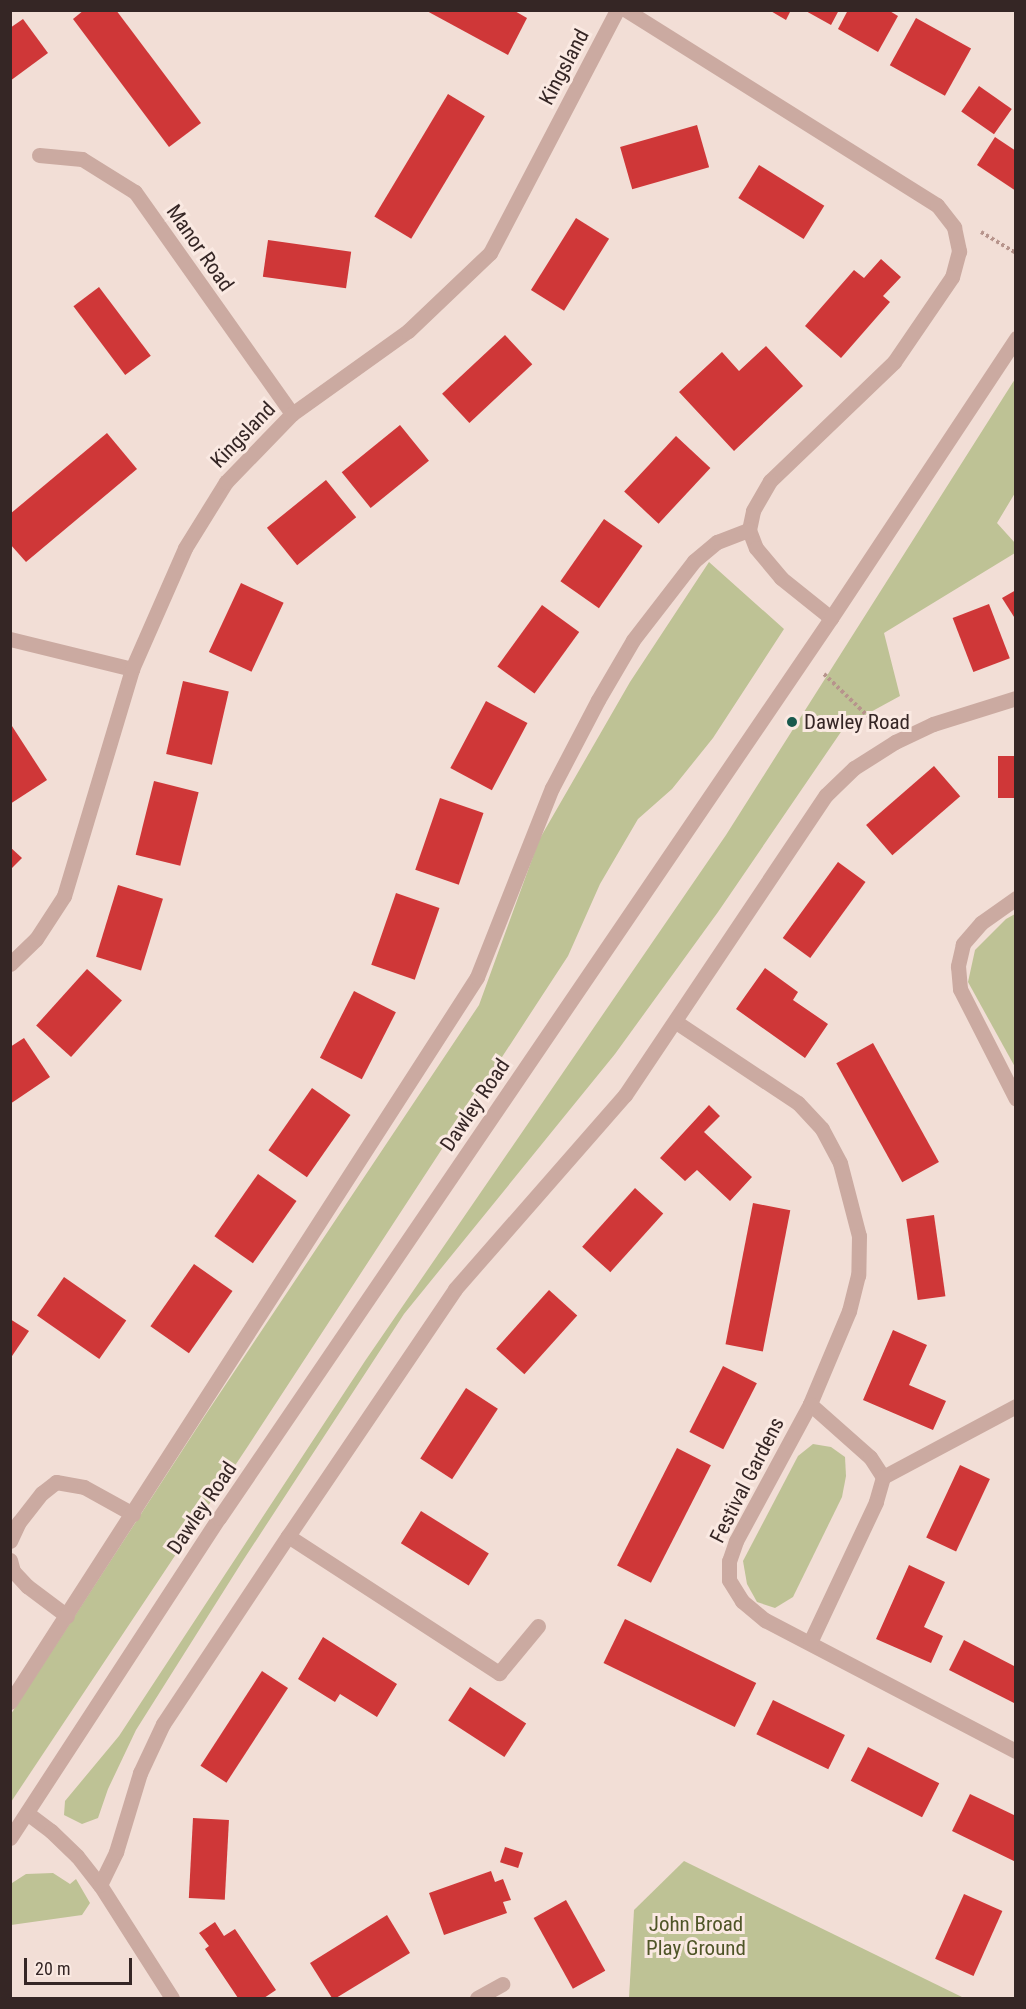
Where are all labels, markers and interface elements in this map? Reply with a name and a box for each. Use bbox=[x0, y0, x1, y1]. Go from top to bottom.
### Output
street label: Kingsland bbox=[534, 25, 594, 109]
street label: Manor Road bbox=[161, 200, 239, 296]
street label: Kingsland bbox=[206, 397, 280, 473]
place label: Dawley Road bbox=[804, 709, 910, 735]
marker: Dawley Road bbox=[785, 715, 799, 729]
street label: Dawley Road bbox=[435, 1054, 515, 1156]
street label: Festival Gardens bbox=[705, 1413, 789, 1547]
street label: Dawley Road bbox=[162, 1457, 242, 1559]
park label: John Broad Play Ground bbox=[646, 1911, 746, 1961]
scale bar bbox=[27, 1946, 135, 1984]
text: 20 m bbox=[35, 1958, 70, 1979]

